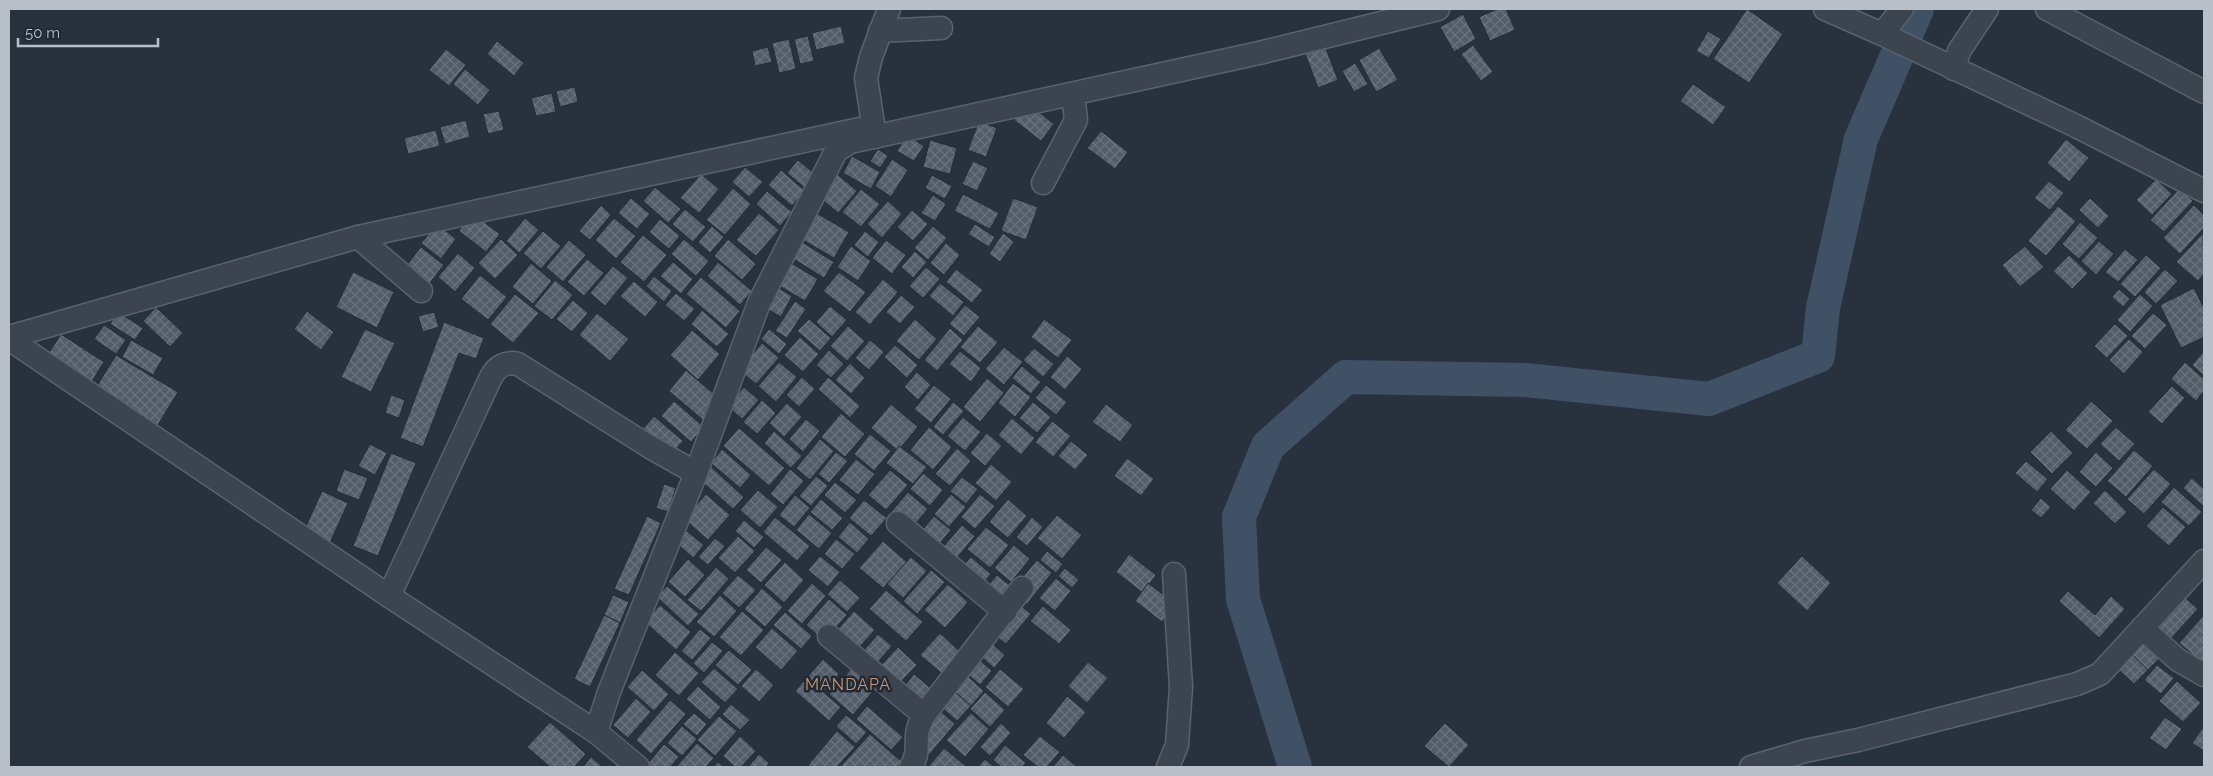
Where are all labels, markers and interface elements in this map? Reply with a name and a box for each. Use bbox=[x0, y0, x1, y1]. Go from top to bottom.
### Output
scale bar bbox=[18, 15, 158, 47]
text: 50 m bbox=[25, 24, 60, 42]
district label: MANDAPA bbox=[805, 675, 891, 694]

